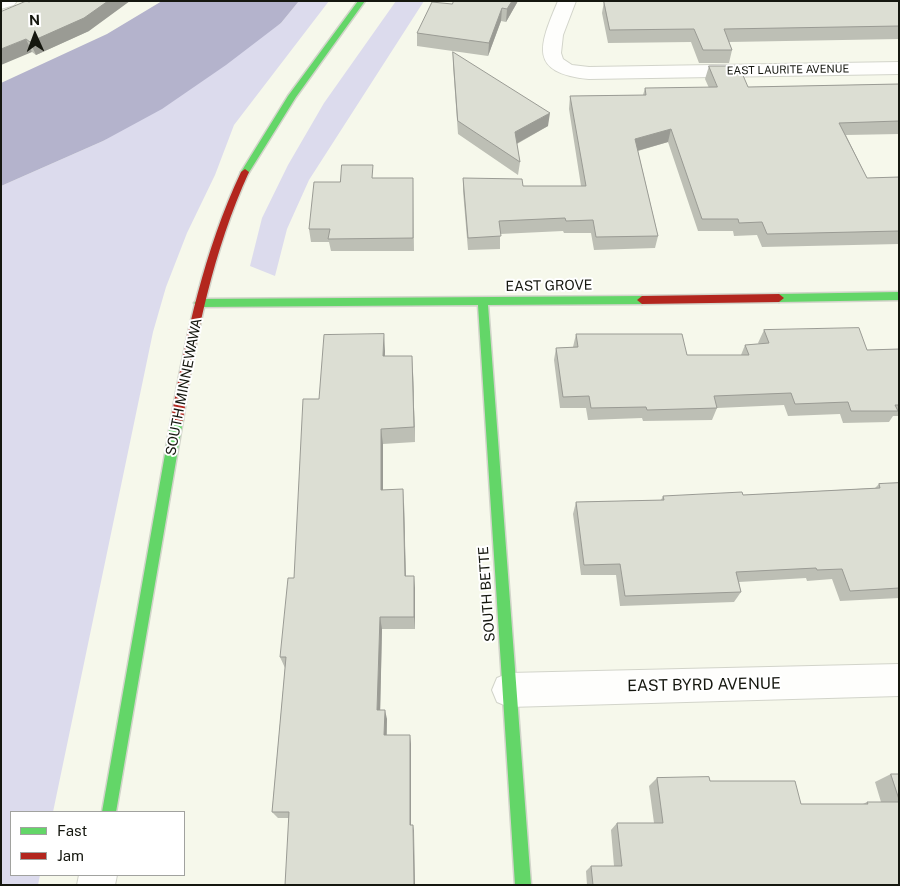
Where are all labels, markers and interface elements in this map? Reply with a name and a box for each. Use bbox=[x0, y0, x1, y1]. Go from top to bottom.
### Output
north arrow bbox=[10, 10, 60, 60]
text: N bbox=[29, 12, 40, 28]
street label: EAST LAURITE AVENUE bbox=[727, 62, 849, 78]
street label: EAST GROVE bbox=[505, 277, 593, 295]
street label: SOUTH MINNEWAWA bbox=[162, 317, 206, 457]
street label: SOUTH BETTE bbox=[475, 546, 499, 642]
street label: EAST BYRD AVENUE bbox=[627, 674, 781, 696]
legend bbox=[10, 811, 185, 876]
text: Fast bbox=[57, 822, 87, 839]
text: Jam bbox=[57, 847, 84, 864]

